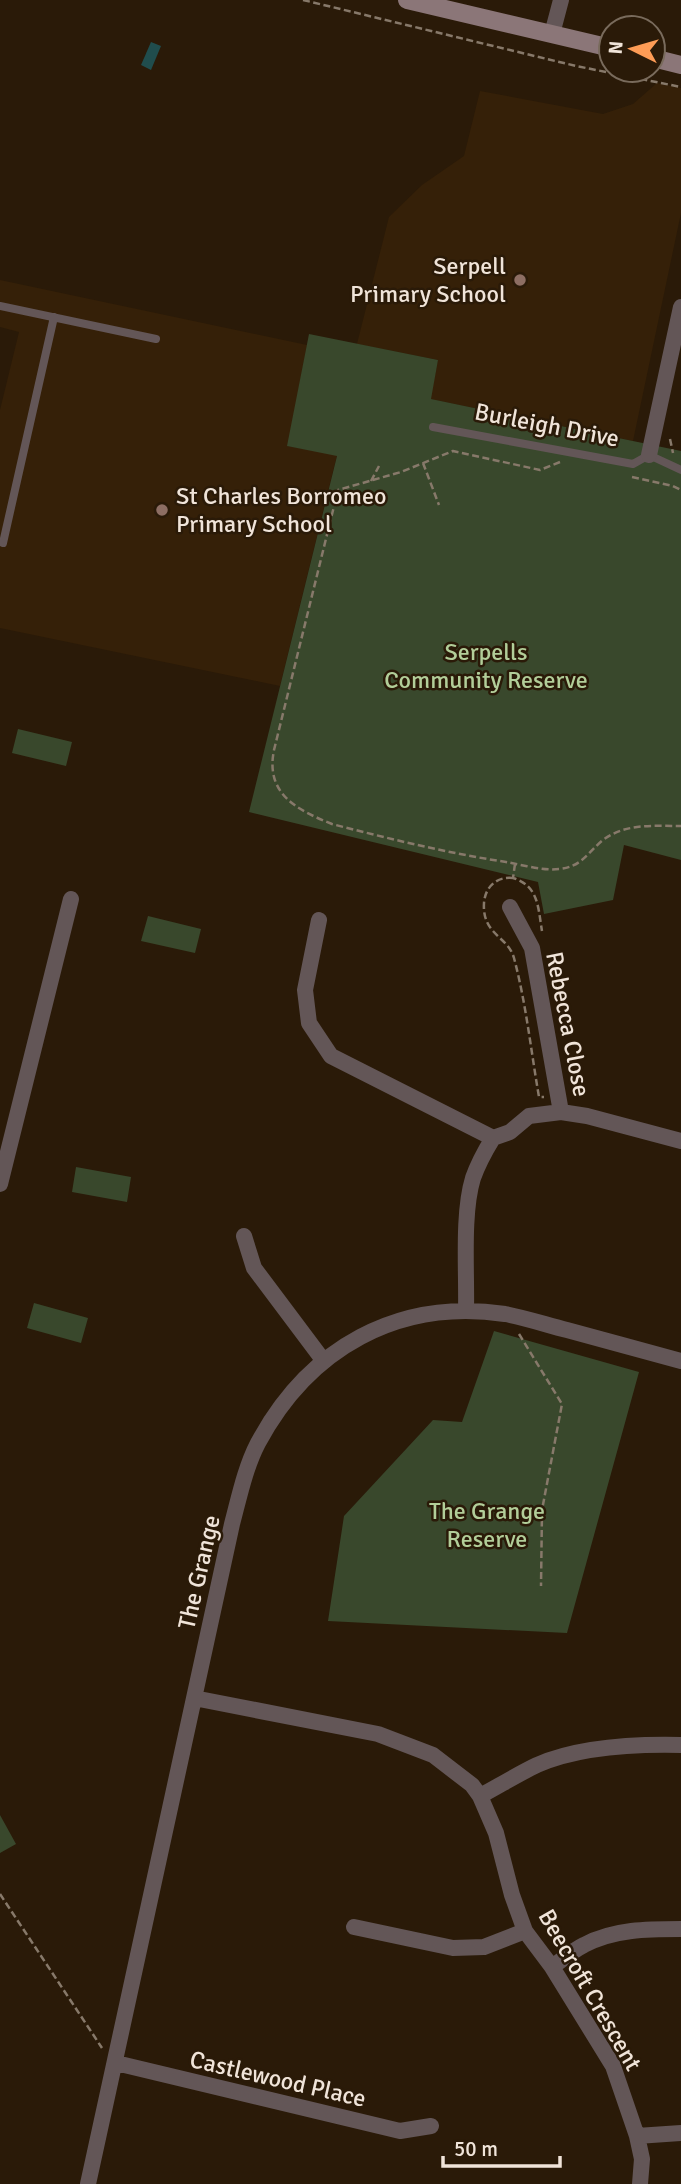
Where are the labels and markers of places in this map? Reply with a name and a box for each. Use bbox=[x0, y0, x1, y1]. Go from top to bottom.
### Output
place label: Serpell Primary School bbox=[350, 251, 506, 309]
marker: Serpell Primary School bbox=[512, 272, 528, 288]
place label: St Charles Borromeo Primary School bbox=[176, 481, 386, 539]
marker: St Charles Borromeo Primary School bbox=[154, 502, 170, 518]

